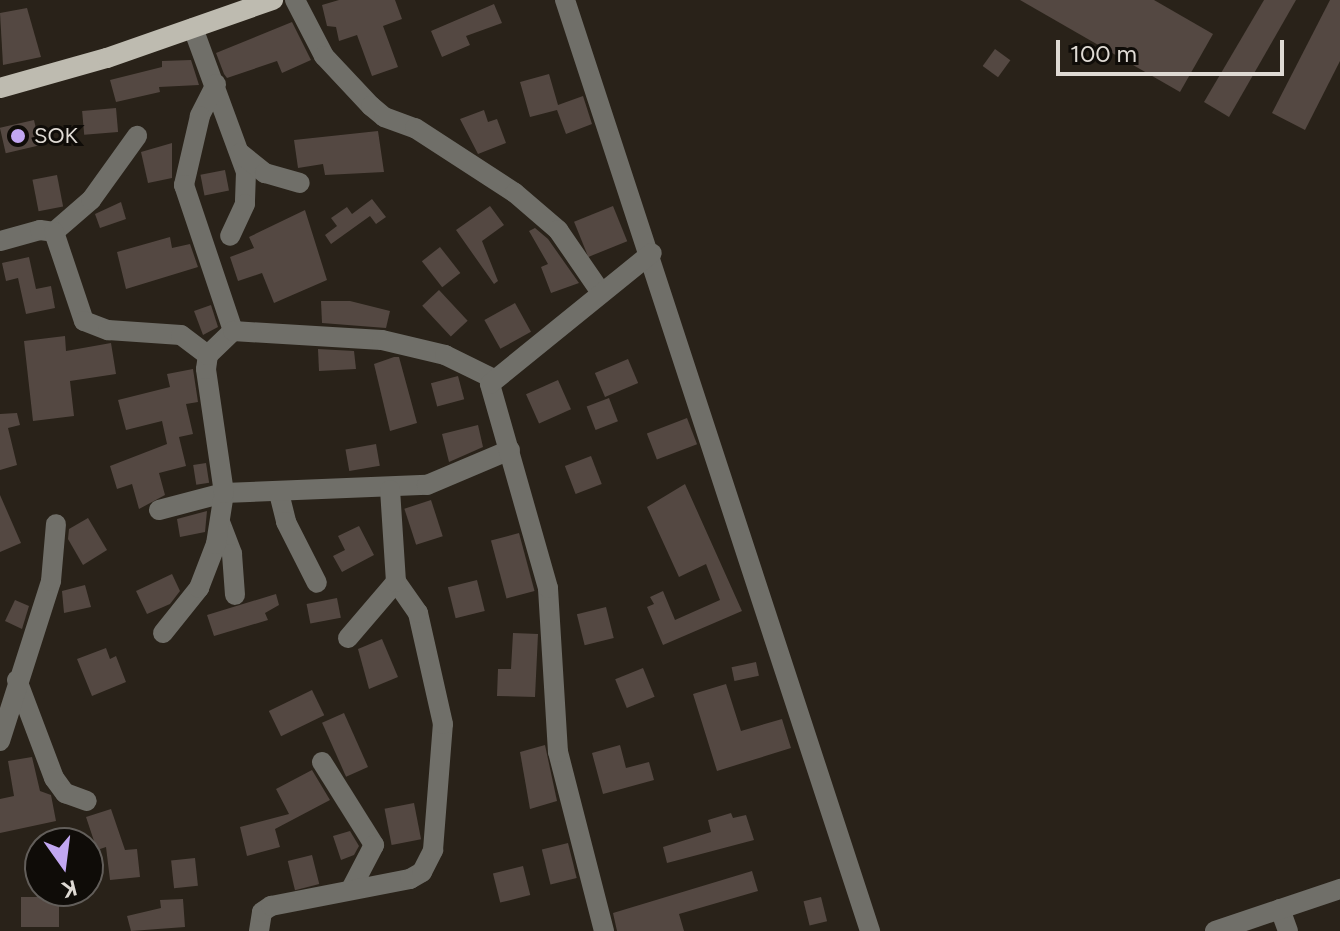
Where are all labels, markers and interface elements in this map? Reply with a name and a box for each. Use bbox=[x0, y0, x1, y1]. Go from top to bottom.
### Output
scale bar bbox=[1060, 24, 1288, 74]
text: 100 m bbox=[1070, 39, 1137, 68]
place label: SOK bbox=[34, 123, 78, 149]
marker: SOK bbox=[9, 127, 27, 145]
north arrow bbox=[24, 827, 104, 907]
text: K bbox=[59, 874, 80, 904]

